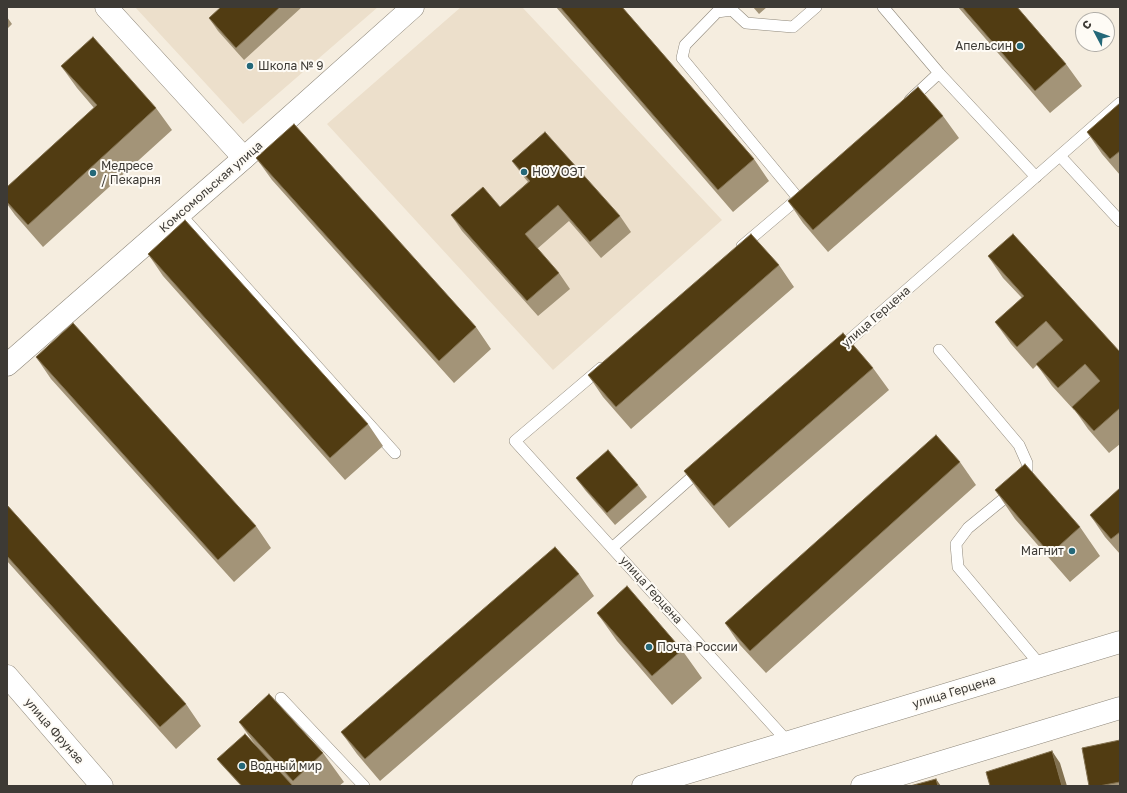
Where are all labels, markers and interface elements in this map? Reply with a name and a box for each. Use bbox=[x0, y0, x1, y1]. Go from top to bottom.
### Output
north arrow bbox=[1075, 12, 1115, 52]
text: С bbox=[1079, 17, 1094, 32]
place label: Апельсин bbox=[955, 39, 1012, 53]
marker: Апельсин bbox=[1015, 41, 1025, 51]
place label: Школа № 9 bbox=[258, 59, 324, 73]
marker: Школа № 9 bbox=[245, 61, 255, 71]
street label: Комсомольская улица bbox=[156, 138, 266, 236]
place label: Медресе / Пекарня bbox=[101, 159, 161, 187]
place label: НОУ ОЭТ bbox=[532, 165, 585, 179]
marker: НОУ ОЭТ bbox=[519, 167, 529, 177]
marker: Медресе / Пекарня bbox=[88, 168, 98, 178]
street label: улица Герцена bbox=[839, 283, 913, 351]
place label: Магнит bbox=[1021, 544, 1064, 558]
marker: Магнит bbox=[1067, 546, 1077, 556]
street label: улица Герцена bbox=[617, 553, 685, 627]
place label: Почта России bbox=[657, 640, 738, 654]
marker: Почта России bbox=[644, 642, 654, 652]
street label: улица Герцена bbox=[911, 672, 997, 712]
street label: улица Фрунзе bbox=[21, 695, 87, 767]
place label: Водный мир bbox=[250, 759, 322, 773]
marker: Водный мир bbox=[237, 761, 247, 771]

